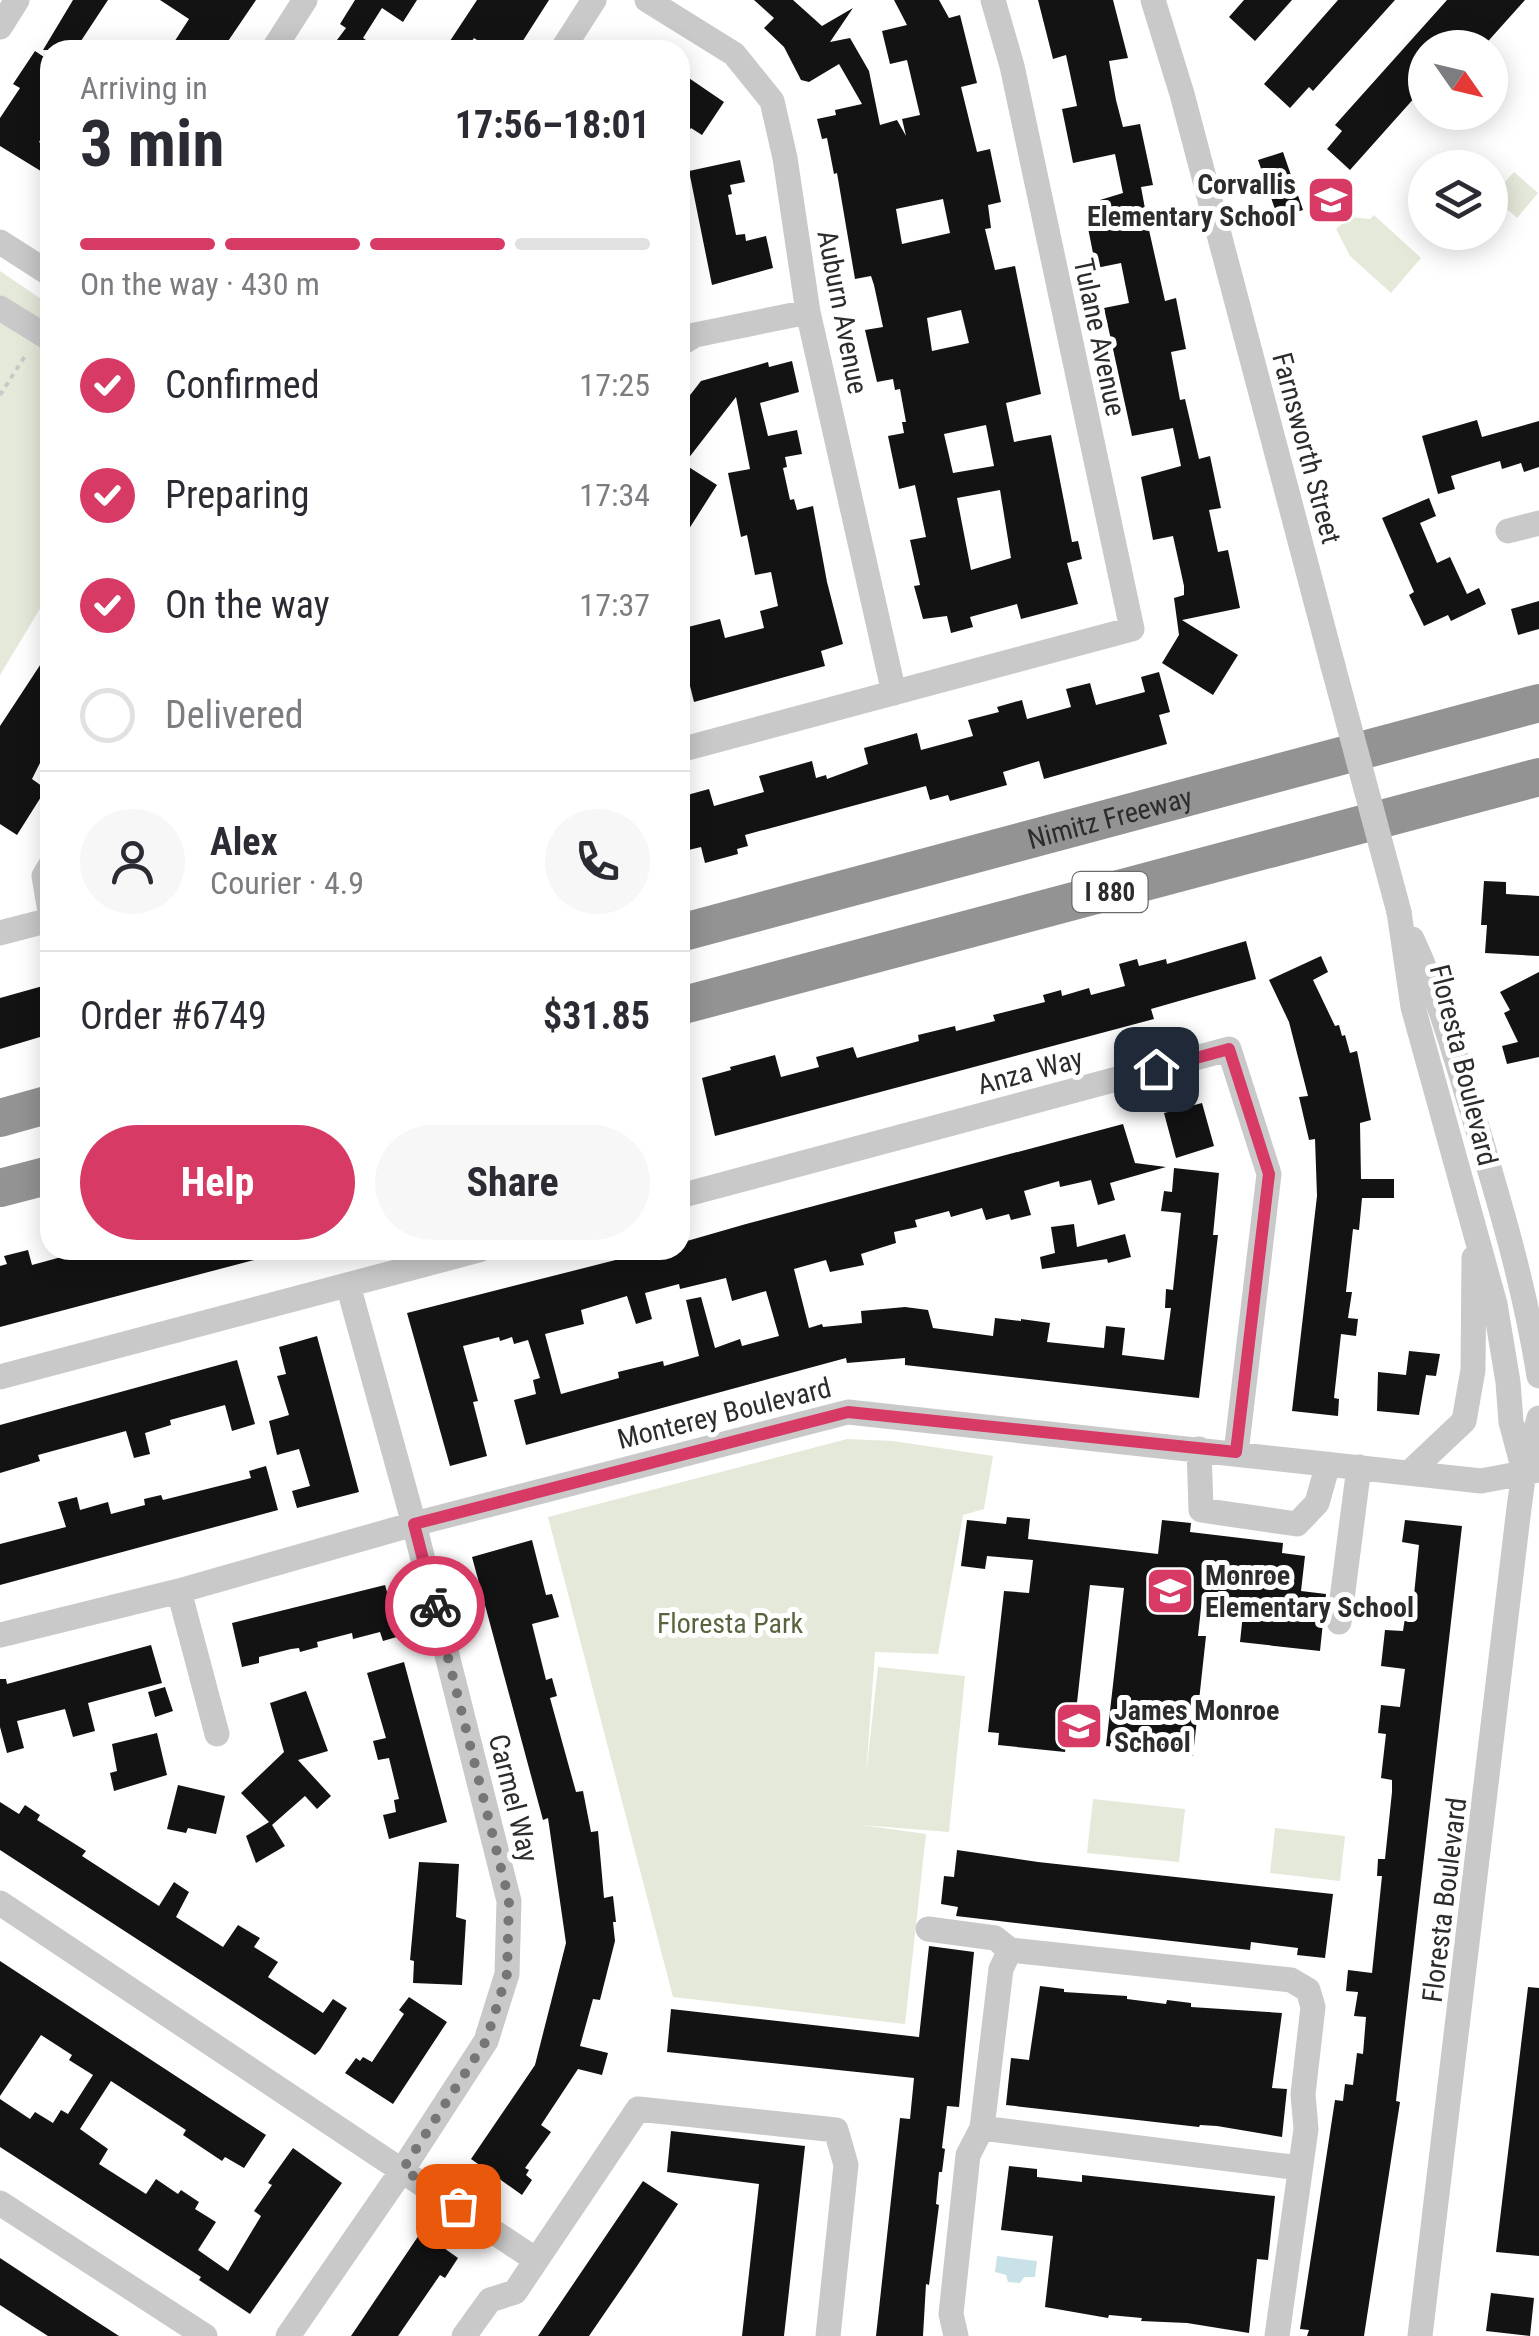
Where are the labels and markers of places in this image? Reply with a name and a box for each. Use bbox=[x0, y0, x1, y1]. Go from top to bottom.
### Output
place label: Corvallis Elementary School bbox=[1087, 168, 1296, 233]
school or university icon: Corvallis Elementary School bbox=[1305, 174, 1357, 226]
pin bbox=[1114, 1027, 1199, 1112]
place label: Monroe Elementary School bbox=[1205, 1559, 1414, 1624]
school or university icon: Monroe Elementary School bbox=[1144, 1565, 1196, 1617]
place label: James Monroe School bbox=[1114, 1694, 1279, 1759]
school or university icon: James Monroe School bbox=[1053, 1700, 1105, 1752]
pin bbox=[416, 2164, 501, 2249]

